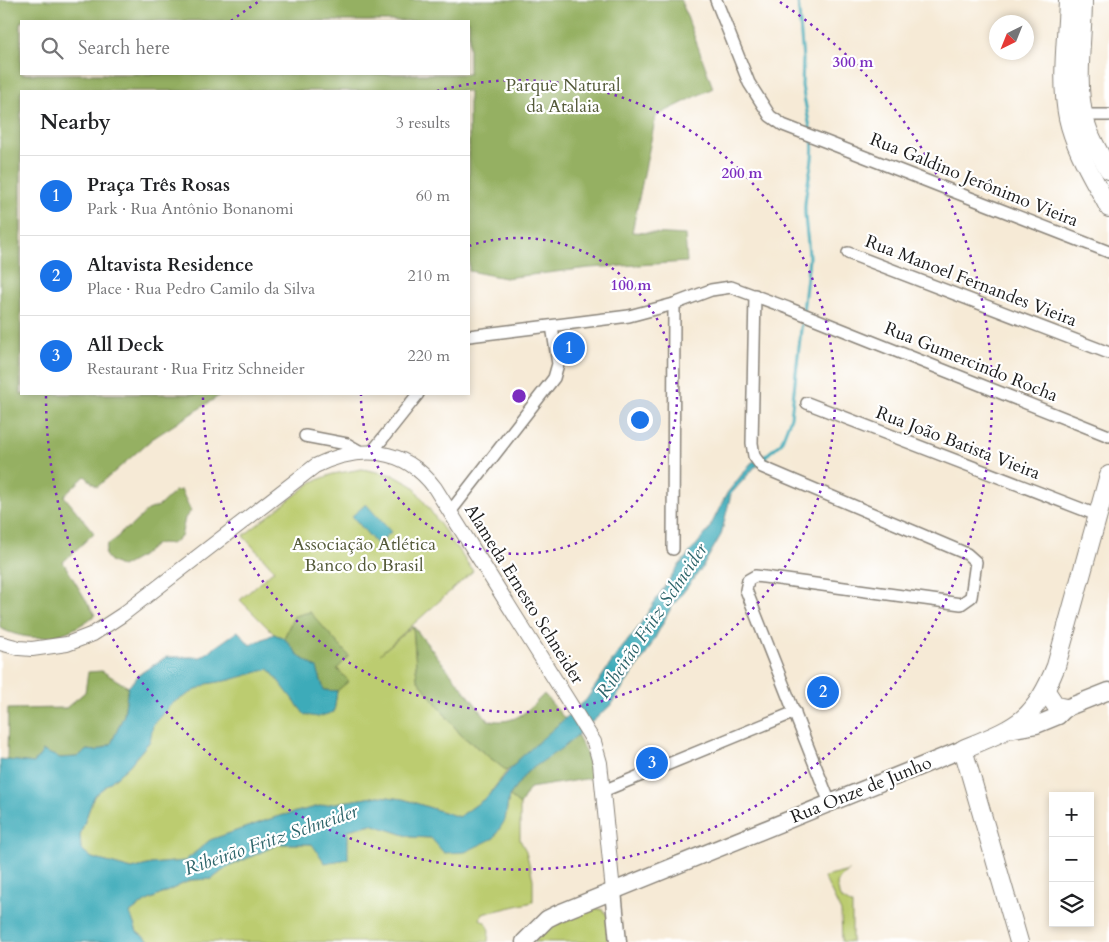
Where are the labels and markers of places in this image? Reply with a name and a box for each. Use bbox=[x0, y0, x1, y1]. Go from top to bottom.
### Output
pin: 1 bbox=[553, 329, 585, 367]
centre of rings bbox=[510, 387, 528, 405]
pin: 2 bbox=[807, 673, 839, 711]
pin: 3 bbox=[636, 744, 668, 782]

